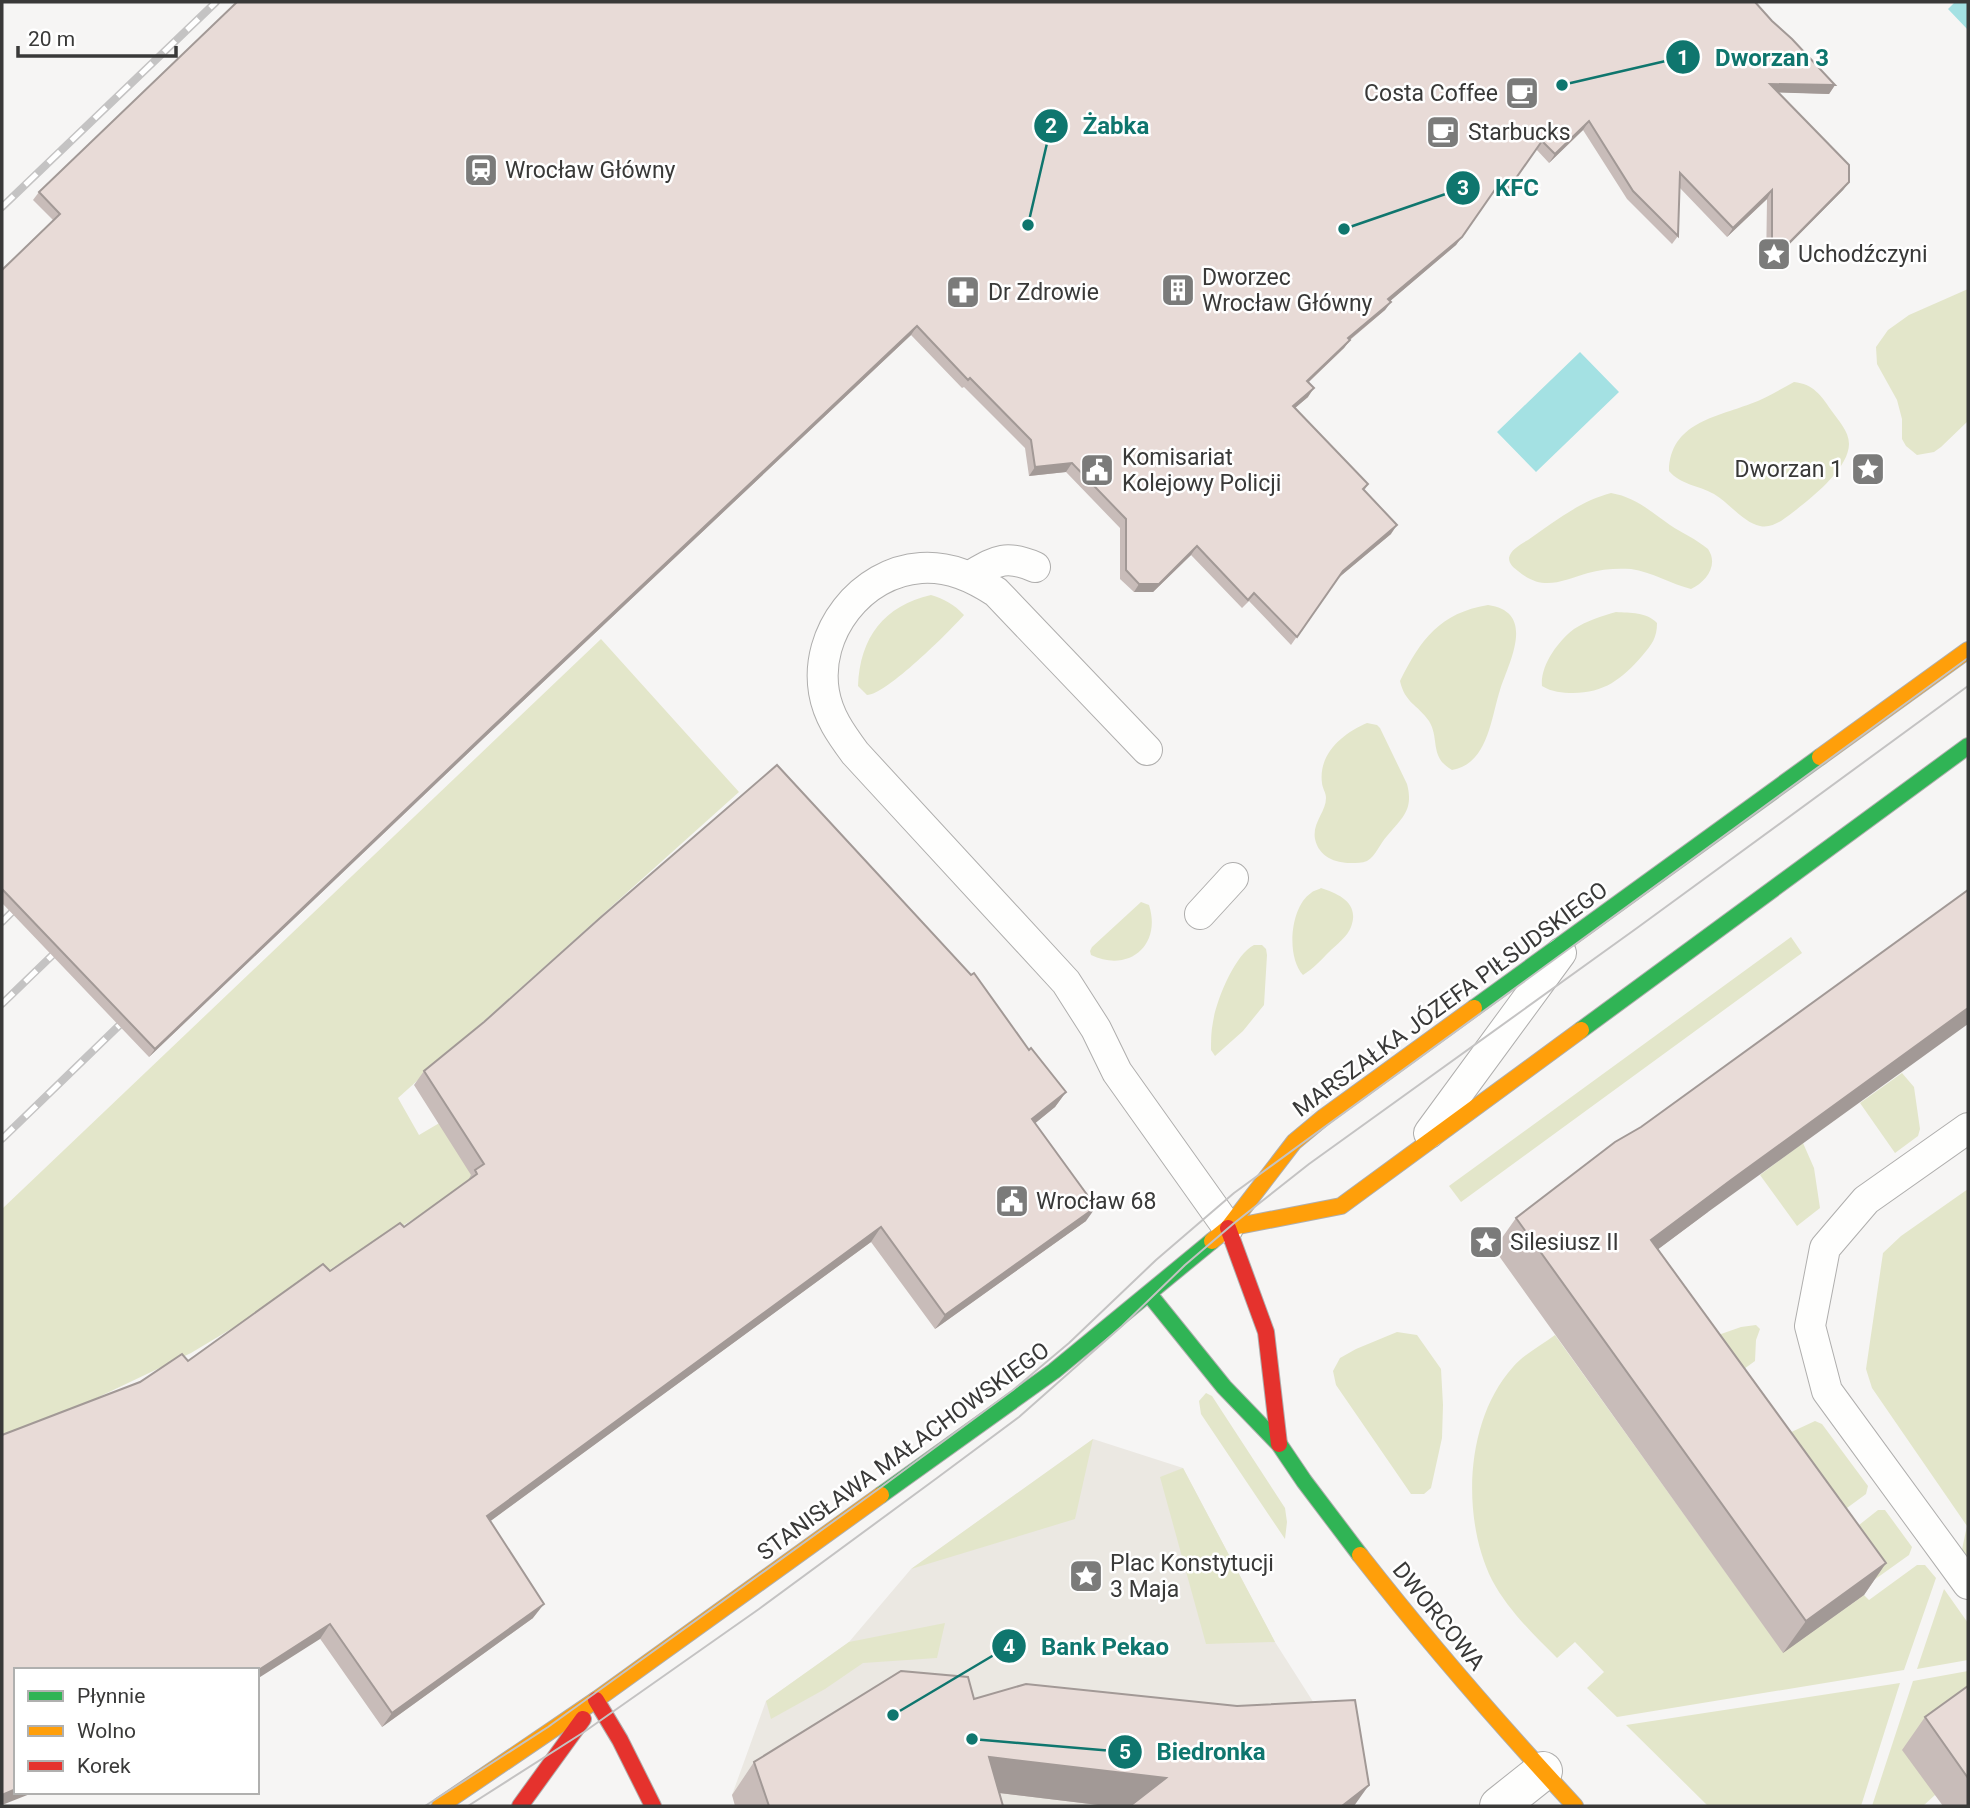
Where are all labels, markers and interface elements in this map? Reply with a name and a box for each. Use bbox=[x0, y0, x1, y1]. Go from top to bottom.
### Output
scale bar bbox=[18, 14, 175, 58]
text: 20 m bbox=[28, 27, 75, 51]
callout: Dworzan 3 bbox=[1666, 35, 1843, 80]
text: Dworzan 3 bbox=[1715, 44, 1829, 72]
text: 1 bbox=[1677, 46, 1689, 70]
cafe icon: Costa Coffee bbox=[1503, 74, 1541, 112]
place label: Costa Coffee bbox=[1364, 80, 1498, 107]
callout: Żabka bbox=[1033, 103, 1163, 148]
text: Żabka bbox=[1083, 112, 1149, 140]
cafe icon: Starbucks bbox=[1424, 113, 1462, 151]
text: 2 bbox=[1045, 114, 1057, 138]
place label: Starbucks bbox=[1468, 119, 1571, 146]
station icon: Wrocław Główny bbox=[462, 151, 500, 189]
place label: Wrocław Główny bbox=[505, 157, 676, 184]
callout: KFC bbox=[1446, 165, 1553, 210]
text: KFC bbox=[1495, 174, 1539, 202]
text: 3 bbox=[1457, 176, 1469, 200]
place icon: Uchodźczyni bbox=[1755, 235, 1793, 273]
place label: Uchodźczyni bbox=[1798, 241, 1928, 268]
place label: Dworzec Wrocław Główny bbox=[1202, 264, 1373, 317]
building icon: Dworzec Wrocław Główny bbox=[1159, 271, 1197, 309]
pharmacy icon: Dr Zdrowie bbox=[944, 273, 982, 311]
place label: Dr Zdrowie bbox=[988, 279, 1099, 306]
place label: Komisariat Kolejowy Policji bbox=[1122, 444, 1281, 497]
place icon: Dworzan 1 bbox=[1849, 450, 1887, 488]
public building icon: Komisariat Kolejowy Policji bbox=[1078, 451, 1116, 489]
place label: Dworzan 1 bbox=[1734, 456, 1843, 483]
street label: MARSZAŁKA JÓZEFA PIŁSUDSKIEGO bbox=[1287, 875, 1613, 1123]
public building icon: Wrocław 68 bbox=[993, 1182, 1031, 1220]
place label: Wrocław 68 bbox=[1036, 1188, 1156, 1215]
place icon: Silesiusz II bbox=[1467, 1223, 1505, 1261]
place label: Silesiusz II bbox=[1510, 1229, 1619, 1256]
street label: STANISŁAWA MAŁACHOWSKIEGO bbox=[752, 1336, 1054, 1566]
place label: Plac Konstytucji 3 Maja bbox=[1110, 1550, 1274, 1603]
place icon: Plac Konstytucji 3 Maja bbox=[1067, 1557, 1105, 1595]
street label: DWORCOWA bbox=[1387, 1557, 1490, 1676]
callout: Bank Pekao bbox=[992, 1624, 1183, 1669]
text: Bank Pekao bbox=[1041, 1633, 1169, 1661]
text: 4 bbox=[1003, 1635, 1015, 1659]
legend bbox=[14, 1668, 259, 1794]
text: Płynnie bbox=[77, 1684, 145, 1708]
text: Wolno bbox=[77, 1719, 136, 1743]
callout: Biedronka bbox=[1107, 1729, 1280, 1774]
text: Biedronka bbox=[1156, 1738, 1266, 1766]
text: 5 bbox=[1119, 1740, 1131, 1764]
text: Korek bbox=[77, 1754, 131, 1778]

